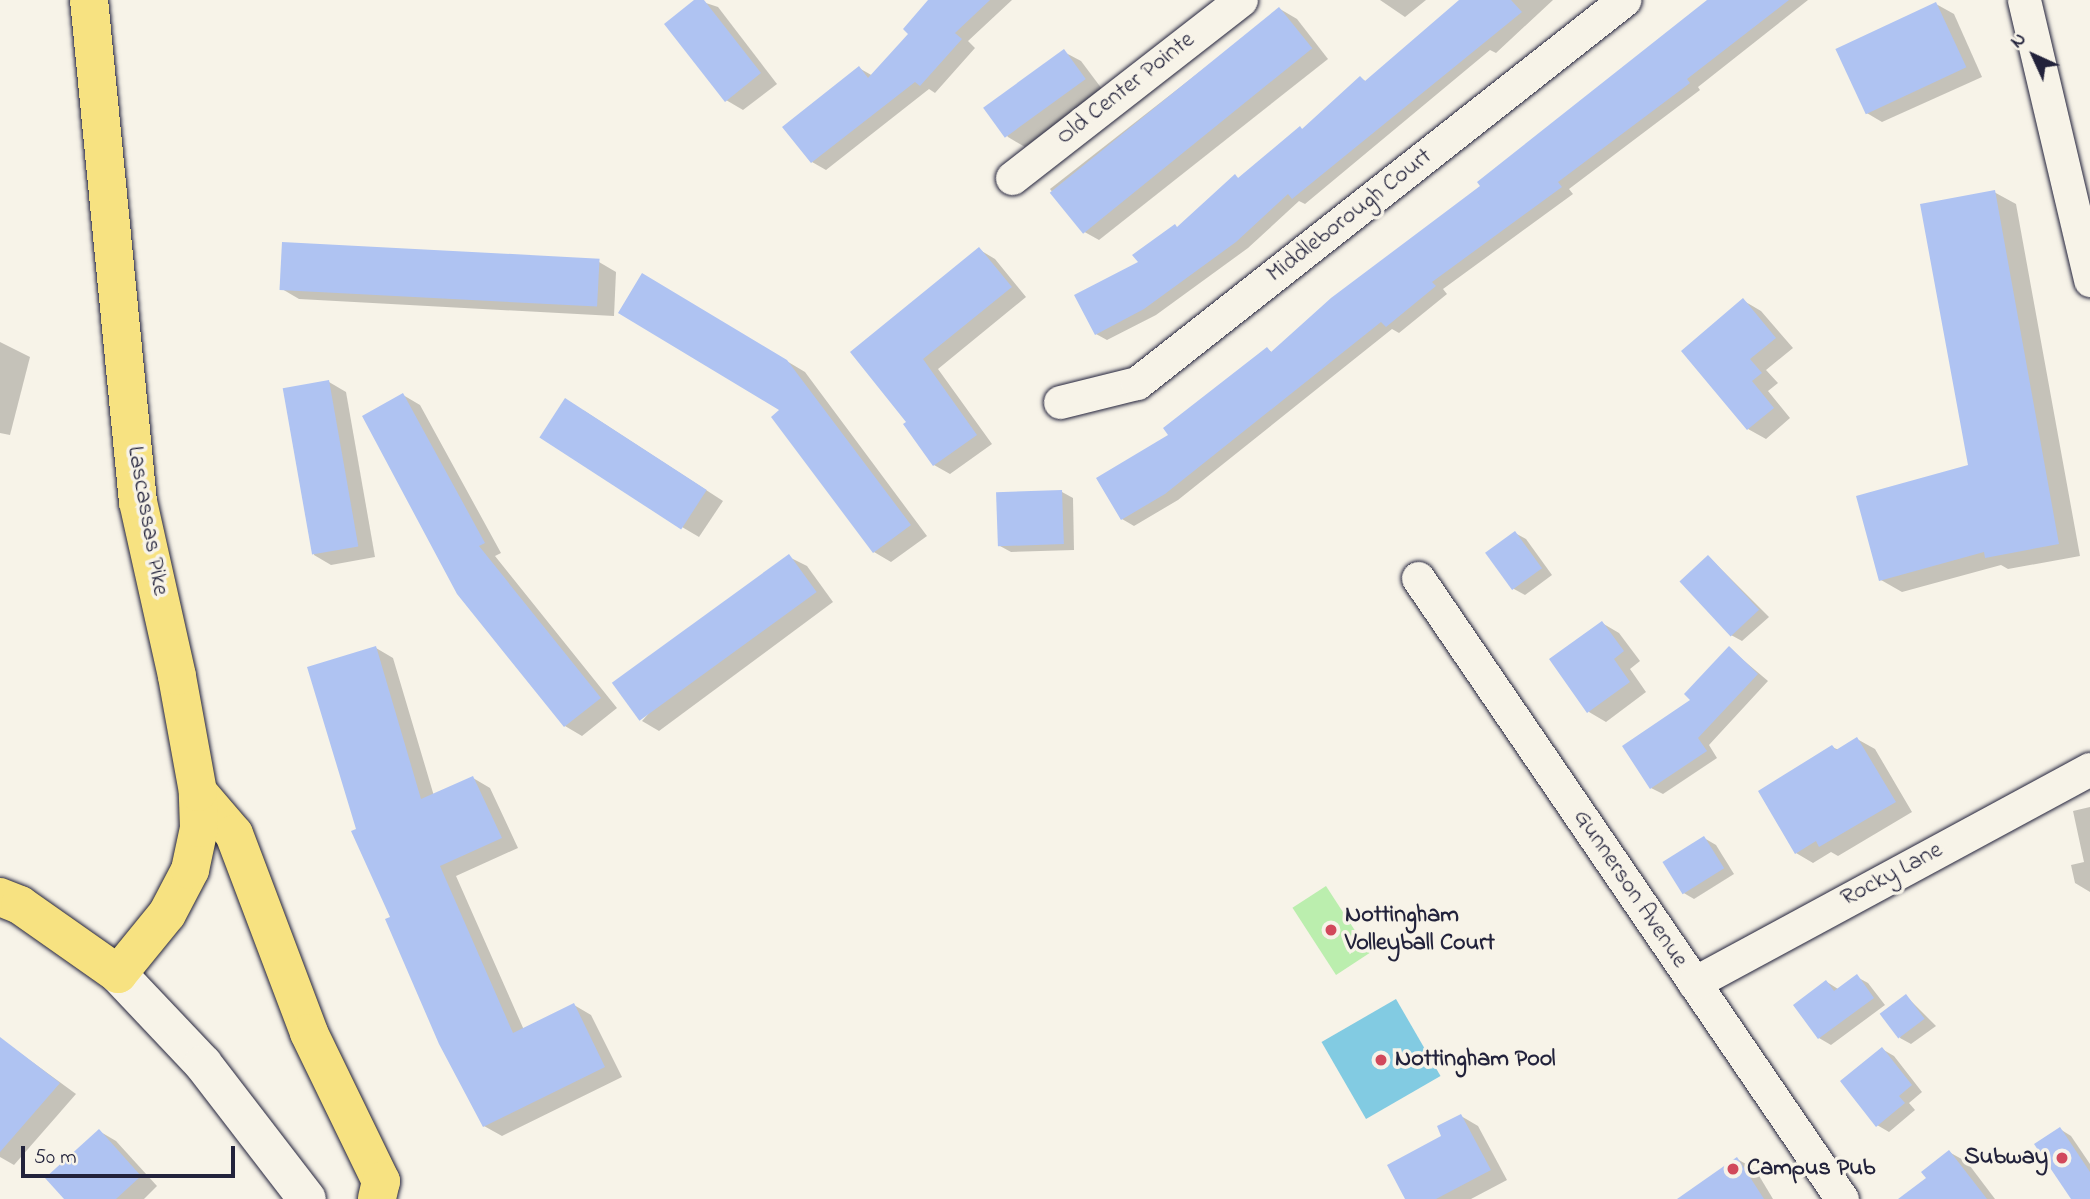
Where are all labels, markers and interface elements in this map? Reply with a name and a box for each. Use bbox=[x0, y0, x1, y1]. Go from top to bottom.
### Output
north arrow bbox=[1999, 21, 2069, 91]
street label: Old Center Pointe bbox=[1051, 26, 1201, 152]
text: N bbox=[2005, 27, 2033, 55]
street label: Middleborough Court bbox=[1262, 143, 1438, 289]
street label: Lascassas Pike bbox=[120, 444, 174, 598]
street label: Gunnerson Avenue bbox=[1566, 804, 1694, 974]
street label: Rocky Lane bbox=[1836, 836, 1948, 914]
place label: Nottingham Volleyball Court bbox=[1345, 902, 1495, 958]
marker: Nottingham Volleyball Court bbox=[1323, 922, 1339, 938]
place label: Nottingham Pool bbox=[1395, 1046, 1556, 1074]
marker: Nottingham Pool bbox=[1373, 1052, 1389, 1068]
scale bar bbox=[24, 1132, 238, 1176]
text: 50 m bbox=[34, 1143, 77, 1173]
place label: Subway bbox=[1964, 1144, 2048, 1172]
marker: Subway bbox=[2054, 1150, 2070, 1166]
place label: Campus Pub bbox=[1747, 1155, 1875, 1183]
marker: Campus Pub bbox=[1725, 1161, 1741, 1177]

